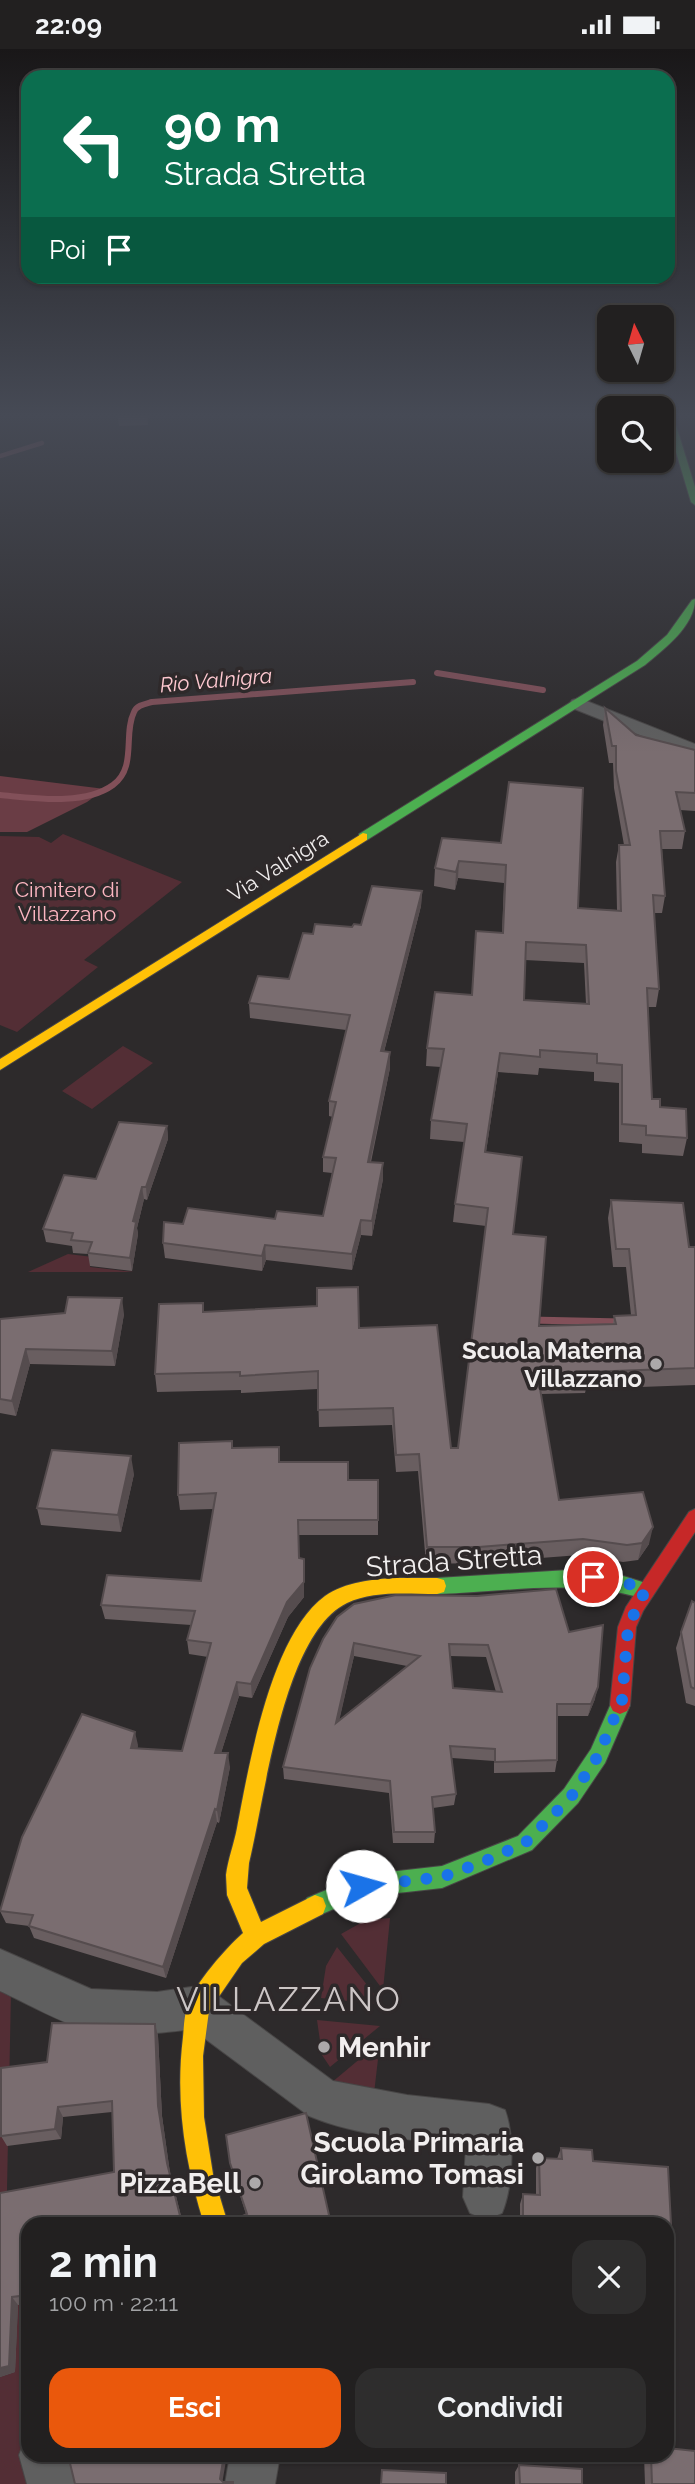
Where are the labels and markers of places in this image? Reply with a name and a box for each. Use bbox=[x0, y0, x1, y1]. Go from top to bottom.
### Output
place label: Scuola Materna Villazzano bbox=[462, 1336, 642, 1393]
marker: Scuola Materna Villazzano bbox=[648, 1356, 664, 1372]
pin bbox=[563, 1547, 623, 1607]
place label: Menhir bbox=[338, 2031, 431, 2064]
marker: Menhir bbox=[316, 2039, 332, 2055]
place label: Scuola Primaria Girolamo Tomasi bbox=[300, 2126, 524, 2191]
marker: Scuola Primaria Girolamo Tomasi bbox=[530, 2150, 546, 2166]
place label: PizzaBell bbox=[119, 2167, 241, 2200]
marker: PizzaBell bbox=[247, 2175, 263, 2191]

